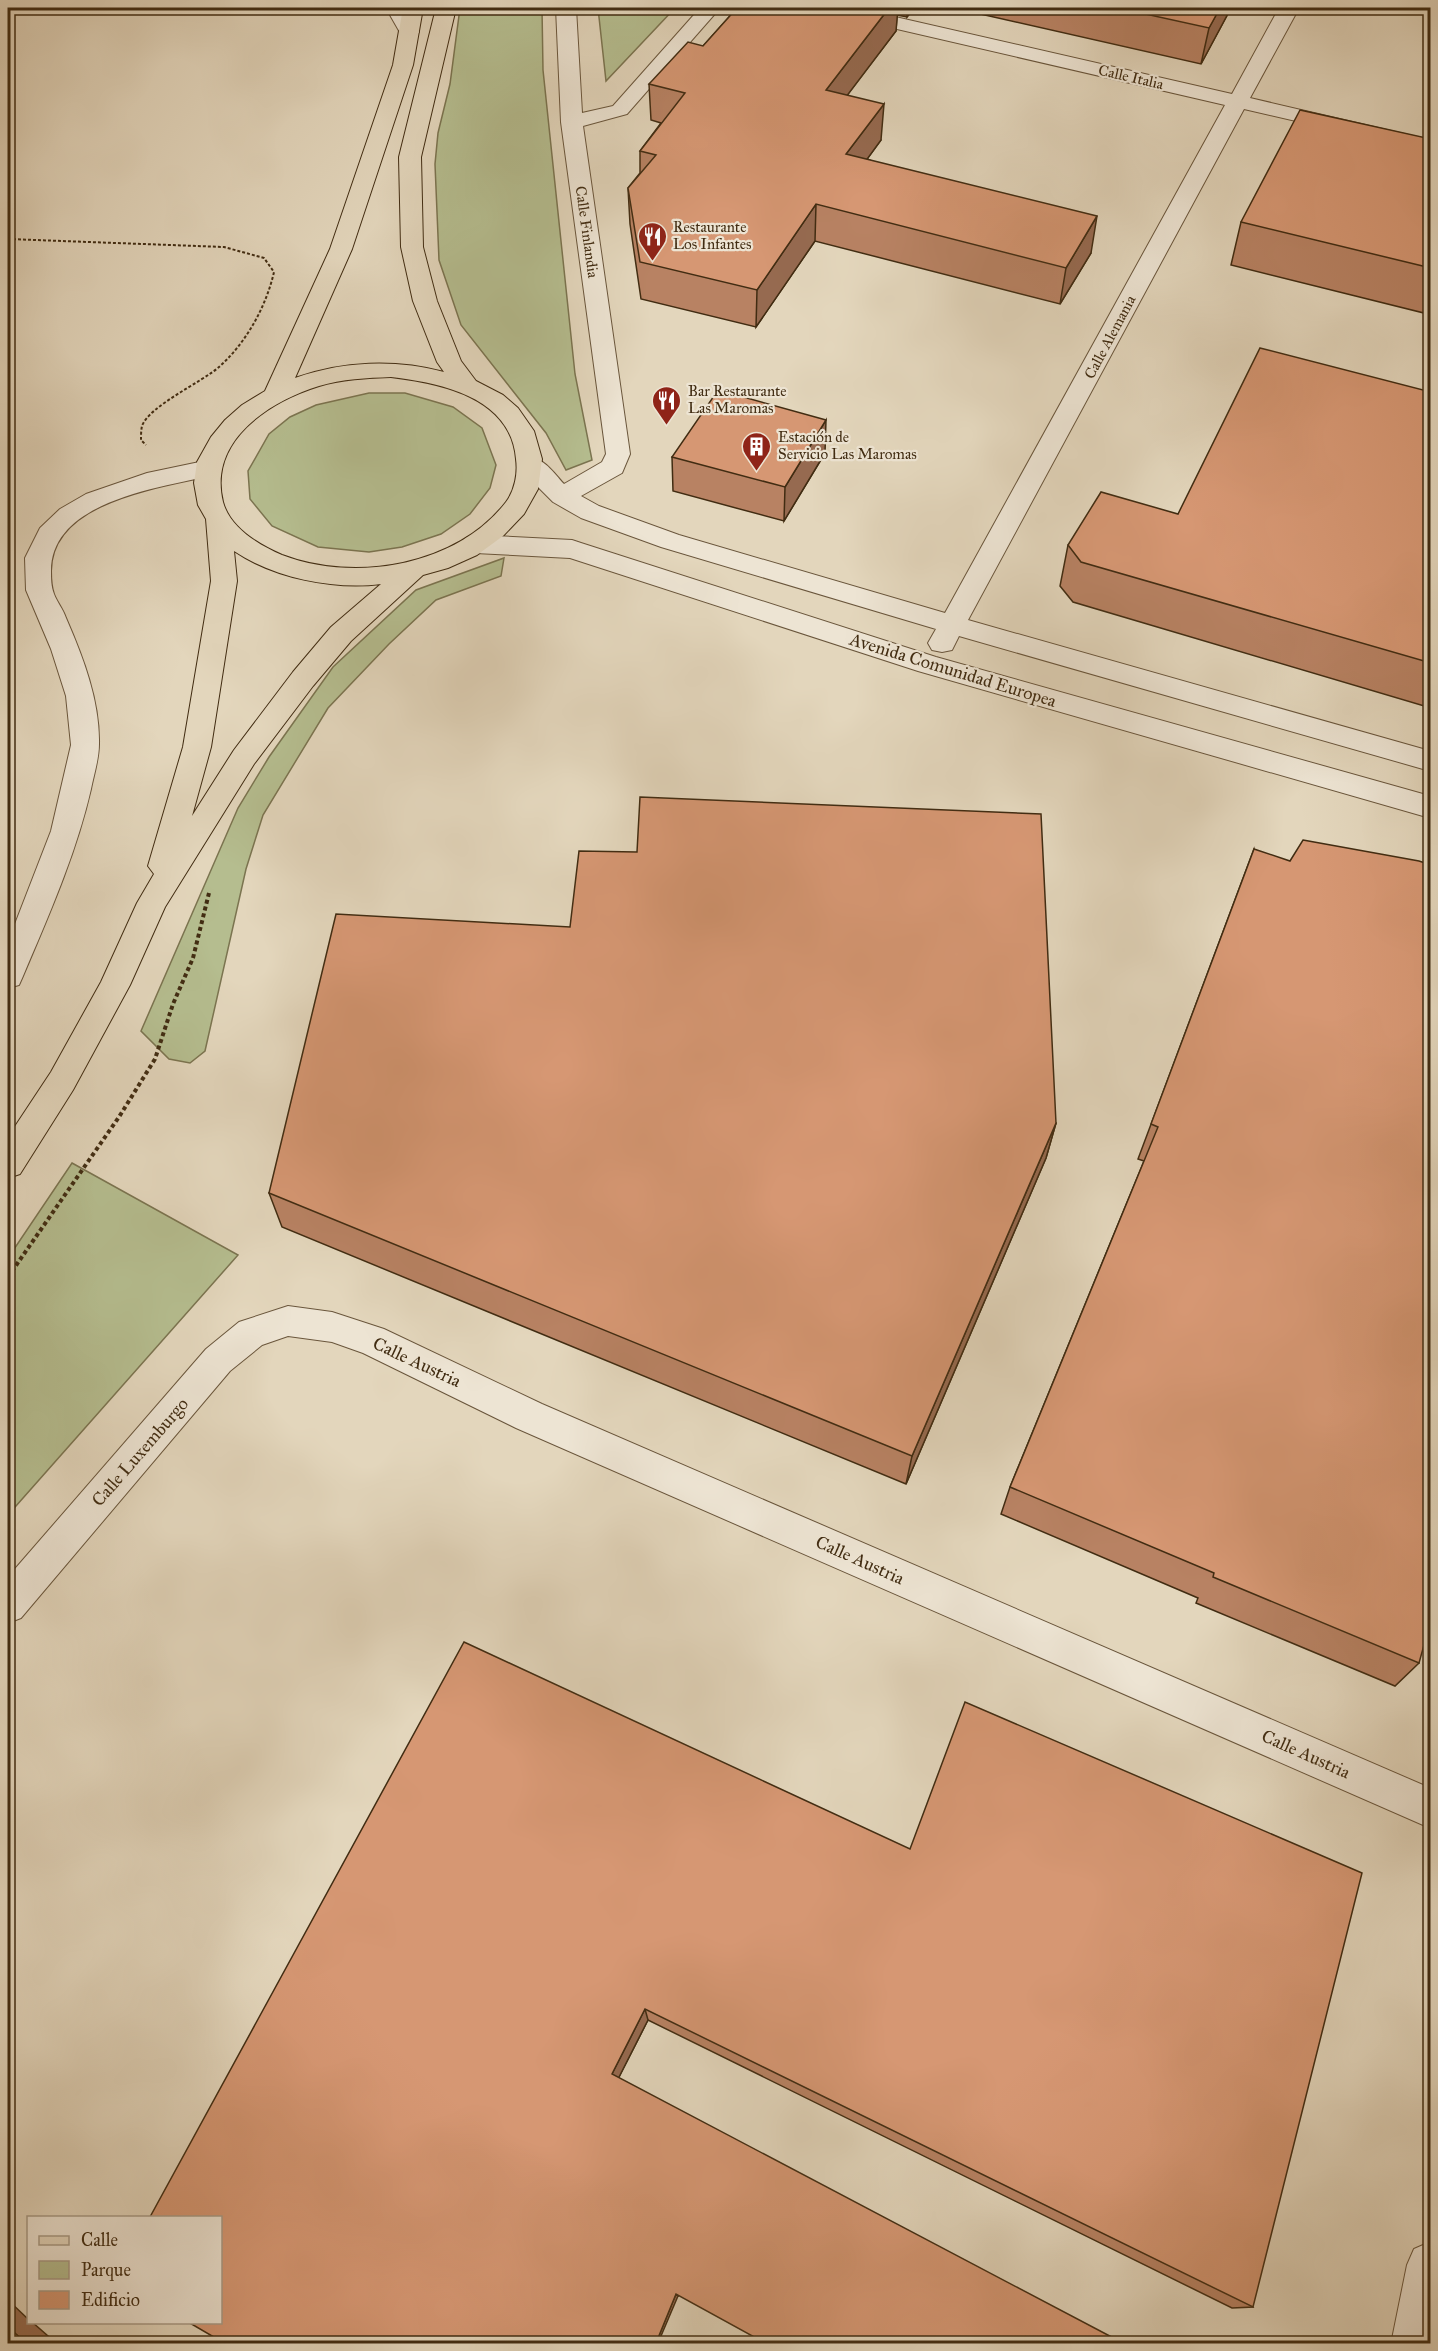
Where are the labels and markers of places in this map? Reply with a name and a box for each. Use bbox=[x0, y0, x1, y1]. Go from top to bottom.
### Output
place label: Restaurante Los Infantes bbox=[673, 218, 751, 253]
restaurant icon: Restaurante Los Infantes bbox=[636, 220, 668, 262]
place label: Bar Restaurante Las Maromas bbox=[688, 382, 787, 417]
restaurant icon: Bar Restaurante Las Maromas bbox=[651, 384, 683, 426]
place label: Estación de Servicio Las Maromas bbox=[778, 428, 917, 463]
building icon: Estación de Servicio Las Maromas bbox=[741, 430, 773, 472]

